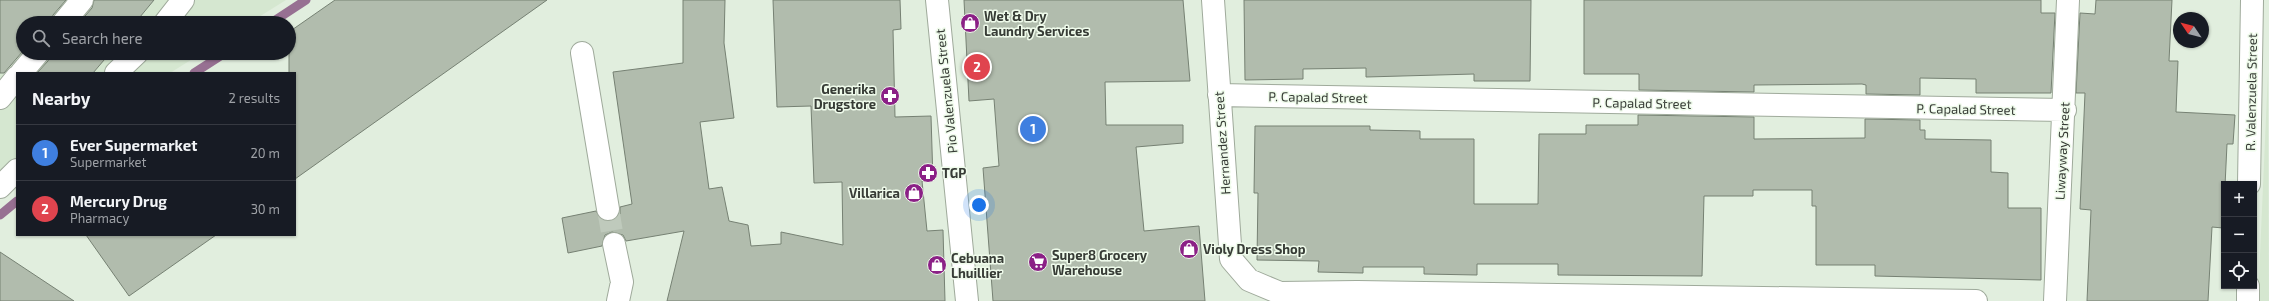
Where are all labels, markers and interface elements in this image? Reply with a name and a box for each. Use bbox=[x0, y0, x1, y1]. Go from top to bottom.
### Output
place label: Wet & Dry Laundry Services bbox=[984, 8, 1089, 39]
shop icon: Wet & Dry Laundry Services bbox=[959, 12, 981, 34]
north arrow bbox=[2173, 12, 2209, 48]
search box bbox=[16, 16, 296, 60]
icon: search bbox=[30, 27, 52, 49]
street label: Pio Valenzuela Street bbox=[932, 28, 960, 154]
text: Search here bbox=[62, 29, 143, 47]
street label: R. Valenzuela Street bbox=[2242, 33, 2260, 151]
pin: 2 bbox=[964, 52, 990, 82]
place label: Generika Drugstore bbox=[814, 81, 876, 112]
pharmacy icon: Generika Drugstore bbox=[879, 85, 901, 107]
text: Nearby bbox=[32, 88, 90, 108]
street label: P. Capalad Street bbox=[1268, 88, 1368, 106]
text: 2 results bbox=[228, 90, 280, 106]
street label: Hernandez Street bbox=[1210, 91, 1234, 195]
street label: P. Capalad Street bbox=[1592, 94, 1692, 112]
street label: P. Capalad Street bbox=[1916, 100, 2016, 118]
street label: Liwayway Street bbox=[2051, 102, 2073, 200]
pin: 1 bbox=[1020, 114, 1046, 144]
text: Ever Supermarket bbox=[70, 136, 197, 154]
text: 1 bbox=[42, 145, 48, 161]
text: 20 m bbox=[251, 145, 280, 161]
text: Supermarket bbox=[70, 154, 147, 170]
pharmacy icon: TGP bbox=[917, 162, 939, 184]
place label: TGP bbox=[942, 165, 966, 181]
map controls bbox=[2221, 181, 2257, 289]
button: + bbox=[2221, 181, 2257, 217]
shop icon: Villarica bbox=[903, 182, 925, 204]
place label: Villarica bbox=[849, 185, 900, 201]
text: Mercury Drug bbox=[70, 192, 167, 210]
your location bbox=[969, 195, 989, 215]
text: 2 bbox=[41, 201, 49, 217]
text: 30 m bbox=[251, 201, 280, 217]
text: Pharmacy bbox=[70, 210, 129, 226]
button: − bbox=[2221, 217, 2257, 253]
shop icon: Violy Dress Shop bbox=[1178, 238, 1200, 260]
place label: Violy Dress Shop bbox=[1203, 241, 1306, 257]
place label: Super8 Grocery Warehouse bbox=[1052, 247, 1148, 278]
place label: Cebuana Lhuillier bbox=[951, 250, 1004, 281]
supermarket icon: Super8 Grocery Warehouse bbox=[1027, 251, 1049, 273]
button: locate bbox=[2221, 253, 2257, 289]
shop icon: Cebuana Lhuillier bbox=[926, 254, 948, 276]

